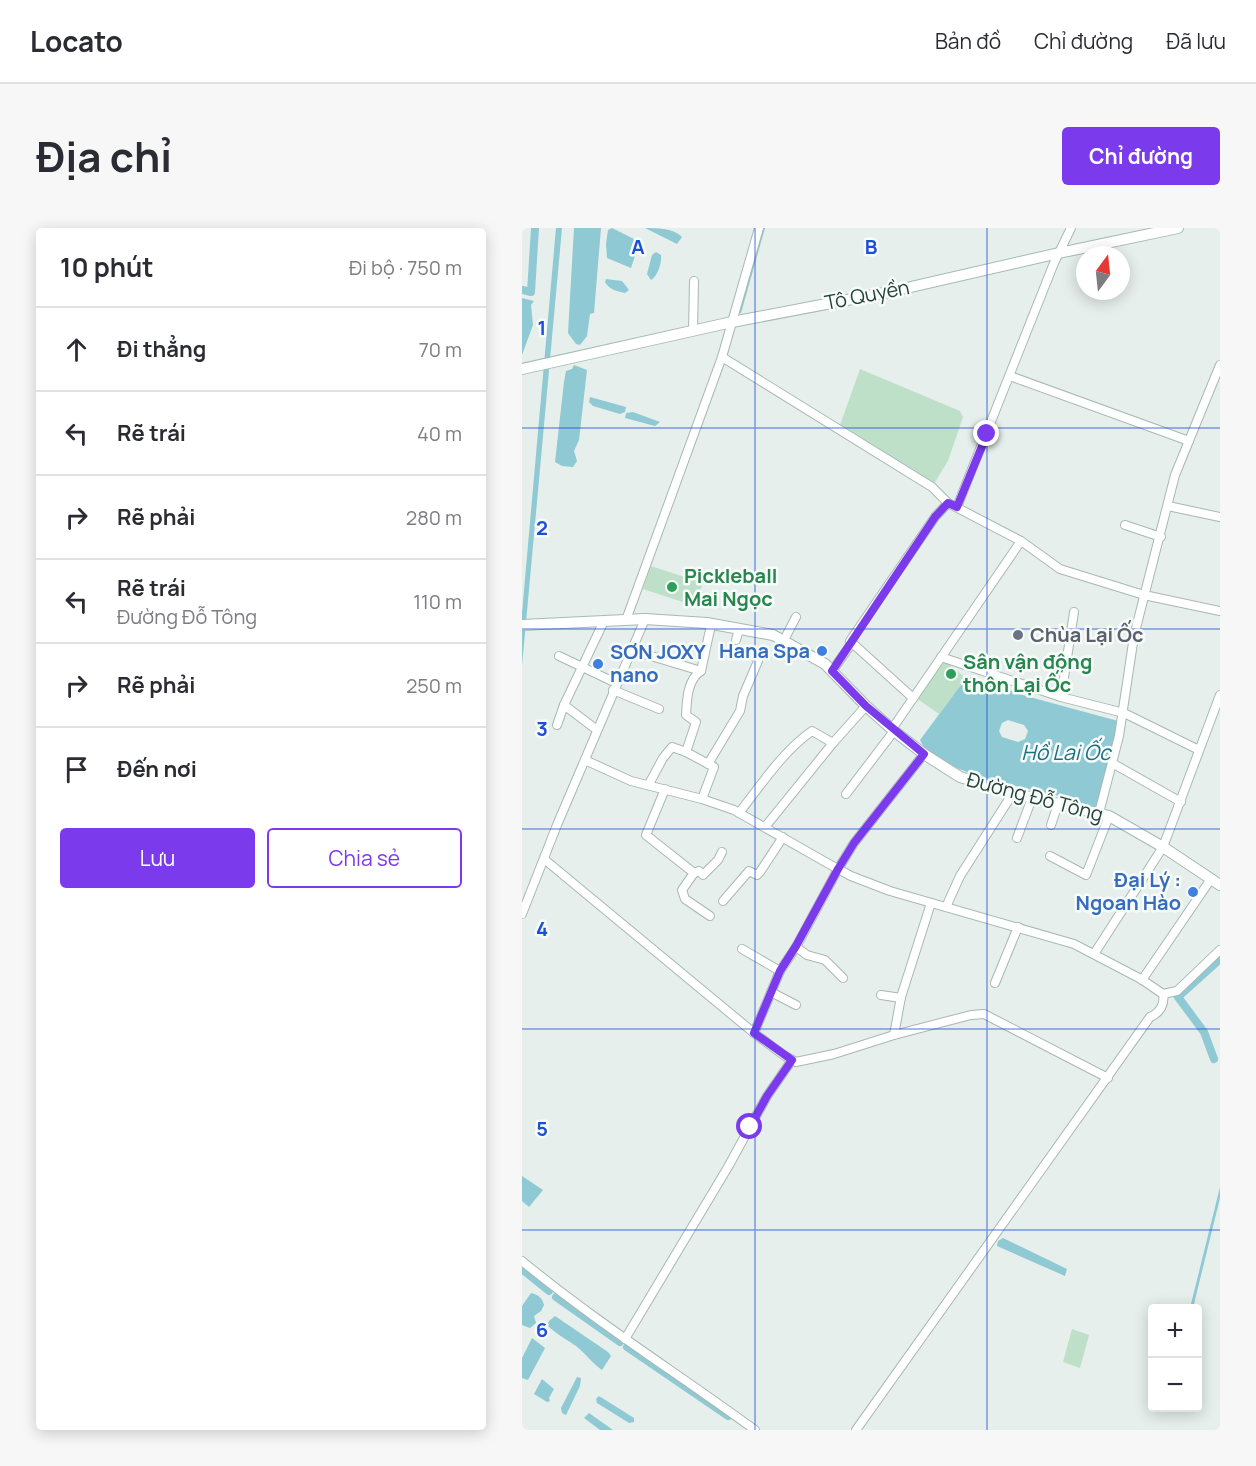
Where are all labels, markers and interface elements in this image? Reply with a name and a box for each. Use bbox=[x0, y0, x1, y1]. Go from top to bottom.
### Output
text: Locato bbox=[30, 22, 123, 60]
text: Bản đồ bbox=[935, 27, 1001, 55]
text: Chỉ đường bbox=[1034, 27, 1133, 55]
text: Đã lưu bbox=[1166, 27, 1226, 55]
text: Địa chỉ bbox=[36, 127, 172, 185]
button: Chỉ đường bbox=[1062, 127, 1220, 185]
text: A bbox=[631, 233, 645, 260]
text: B bbox=[865, 233, 878, 260]
north arrow bbox=[1076, 246, 1130, 300]
text: 10 phút bbox=[60, 249, 154, 285]
text: Đi bộ · 750 m bbox=[349, 254, 462, 281]
street label: Tô Quyền bbox=[822, 273, 912, 316]
text: 1 bbox=[538, 314, 546, 341]
icon: ahead bbox=[60, 333, 93, 366]
text: Đi thẳng bbox=[117, 334, 206, 364]
text: 70 m bbox=[419, 336, 462, 363]
icon: left bbox=[60, 417, 93, 450]
text: Rẽ trái bbox=[117, 418, 186, 448]
text: 40 m bbox=[417, 420, 462, 447]
route end bbox=[973, 420, 999, 446]
icon: right bbox=[60, 501, 93, 534]
text: Rẽ phải bbox=[117, 502, 195, 532]
text: 280 m bbox=[406, 504, 462, 531]
text: 2 bbox=[536, 514, 548, 541]
place label: Pickleball Mai Ngọc bbox=[684, 562, 777, 612]
text: Rẽ trái bbox=[117, 573, 186, 603]
marker: Pickleball Mai Ngọc bbox=[665, 580, 679, 594]
icon: left bbox=[60, 585, 93, 618]
text: 110 m bbox=[413, 588, 462, 615]
text: Đường Đỗ Tông bbox=[117, 603, 257, 630]
place label: Chùa Lại Ốc bbox=[1030, 620, 1144, 648]
marker: Chùa Lại Ốc bbox=[1011, 628, 1025, 642]
place label: Hana Spa bbox=[719, 637, 810, 664]
place label: SƠN JOXY nano bbox=[610, 638, 707, 688]
marker: Hana Spa bbox=[815, 644, 829, 658]
place label: Sân vận động thôn Lại Ốc bbox=[963, 648, 1092, 698]
marker: SƠN JOXY nano bbox=[591, 657, 605, 671]
marker: Sân vận động thôn Lại Ốc bbox=[944, 667, 958, 681]
icon: right bbox=[60, 669, 93, 702]
text: Rẽ phải bbox=[117, 670, 195, 700]
text: 250 m bbox=[406, 672, 462, 699]
text: 3 bbox=[536, 715, 548, 742]
water label: Hồ Lai Ốc bbox=[1021, 737, 1113, 766]
icon: arrive bbox=[60, 753, 93, 786]
text: Đến nơi bbox=[117, 754, 197, 784]
street label: Đường Đỗ Tông bbox=[964, 765, 1106, 828]
button: Lưu bbox=[60, 828, 255, 888]
button: Chia sẻ bbox=[267, 828, 462, 888]
place label: Đại Lý : Ngoan Hào bbox=[1076, 866, 1181, 916]
marker: Đại Lý : Ngoan Hào bbox=[1186, 885, 1200, 899]
text: 4 bbox=[536, 915, 548, 942]
route start bbox=[736, 1113, 762, 1139]
text: 5 bbox=[536, 1115, 548, 1142]
map controls bbox=[1148, 1304, 1202, 1412]
button: + bbox=[1148, 1304, 1202, 1358]
text: 6 bbox=[536, 1316, 548, 1343]
button: − bbox=[1148, 1358, 1202, 1412]

